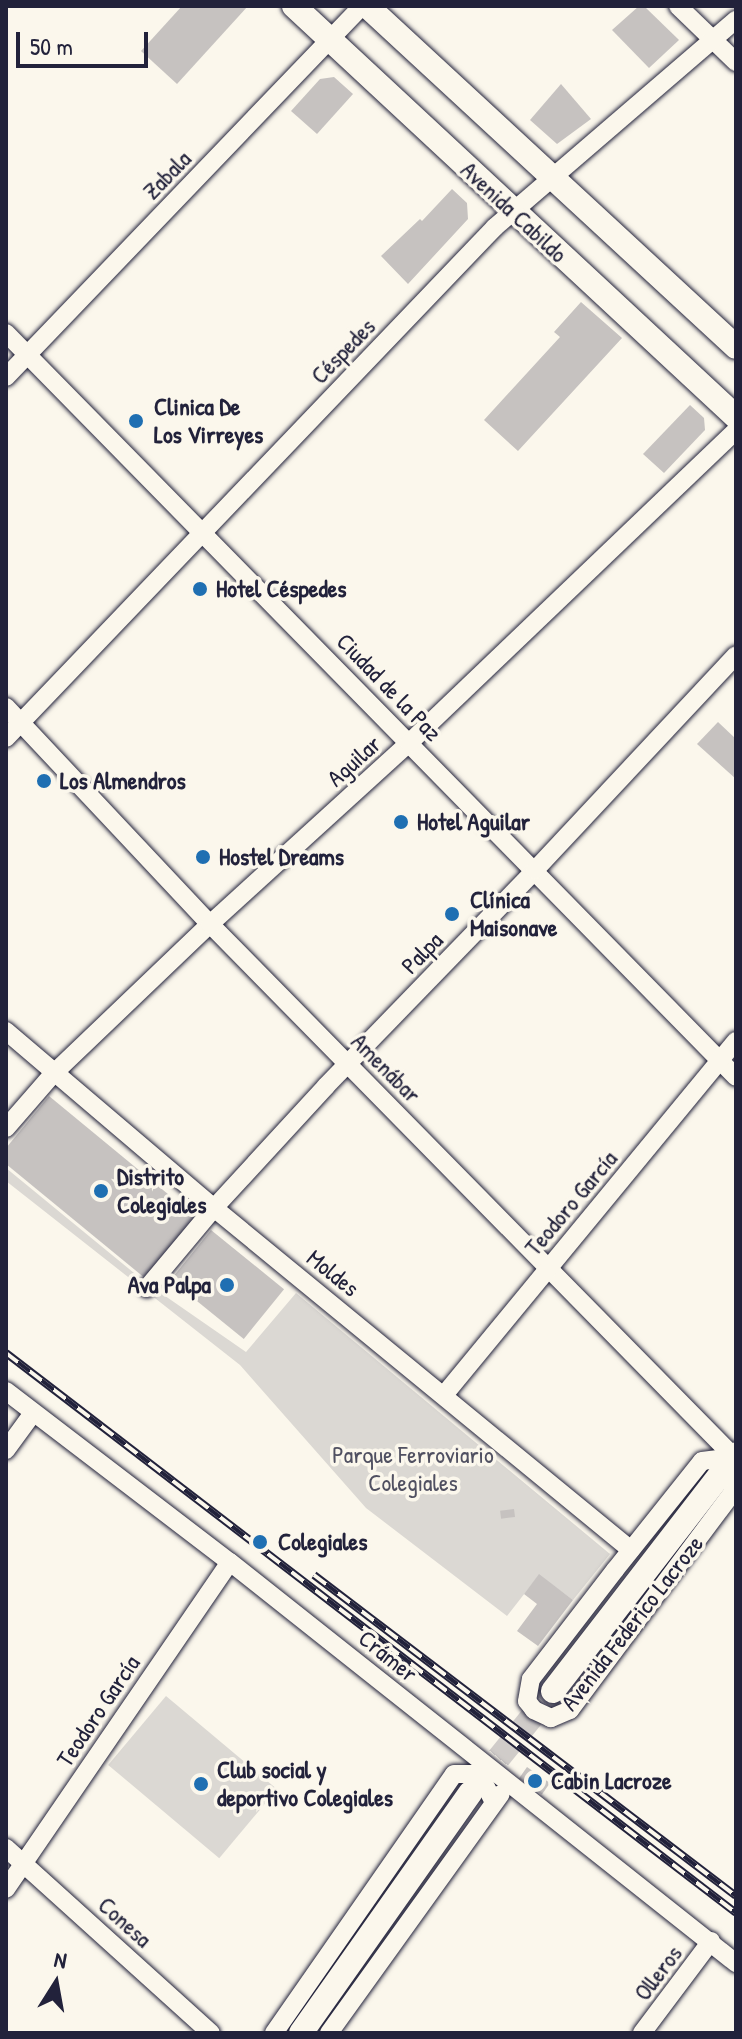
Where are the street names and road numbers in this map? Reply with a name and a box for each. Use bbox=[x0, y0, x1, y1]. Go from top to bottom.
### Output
street label: Zabala bbox=[137, 145, 197, 205]
street label: Avenida Cabildo bbox=[455, 156, 573, 268]
street label: Céspedes bbox=[305, 312, 381, 390]
street label: Ciudad de la Paz bbox=[330, 627, 448, 747]
street label: Aguilar bbox=[321, 729, 387, 793]
street label: Palpa bbox=[395, 926, 449, 980]
street label: Amenábar bbox=[345, 1027, 427, 1109]
street label: Teodoro García bbox=[519, 1145, 623, 1261]
street label: Moldes bbox=[301, 1243, 365, 1303]
street label: Avenida Federico Lacroze bbox=[555, 1530, 709, 1716]
street label: Crámer bbox=[353, 1624, 423, 1688]
street label: Teodoro García bbox=[50, 1650, 146, 1772]
street label: Conesa bbox=[92, 1891, 158, 1953]
street label: Olleros bbox=[628, 1940, 688, 2006]

